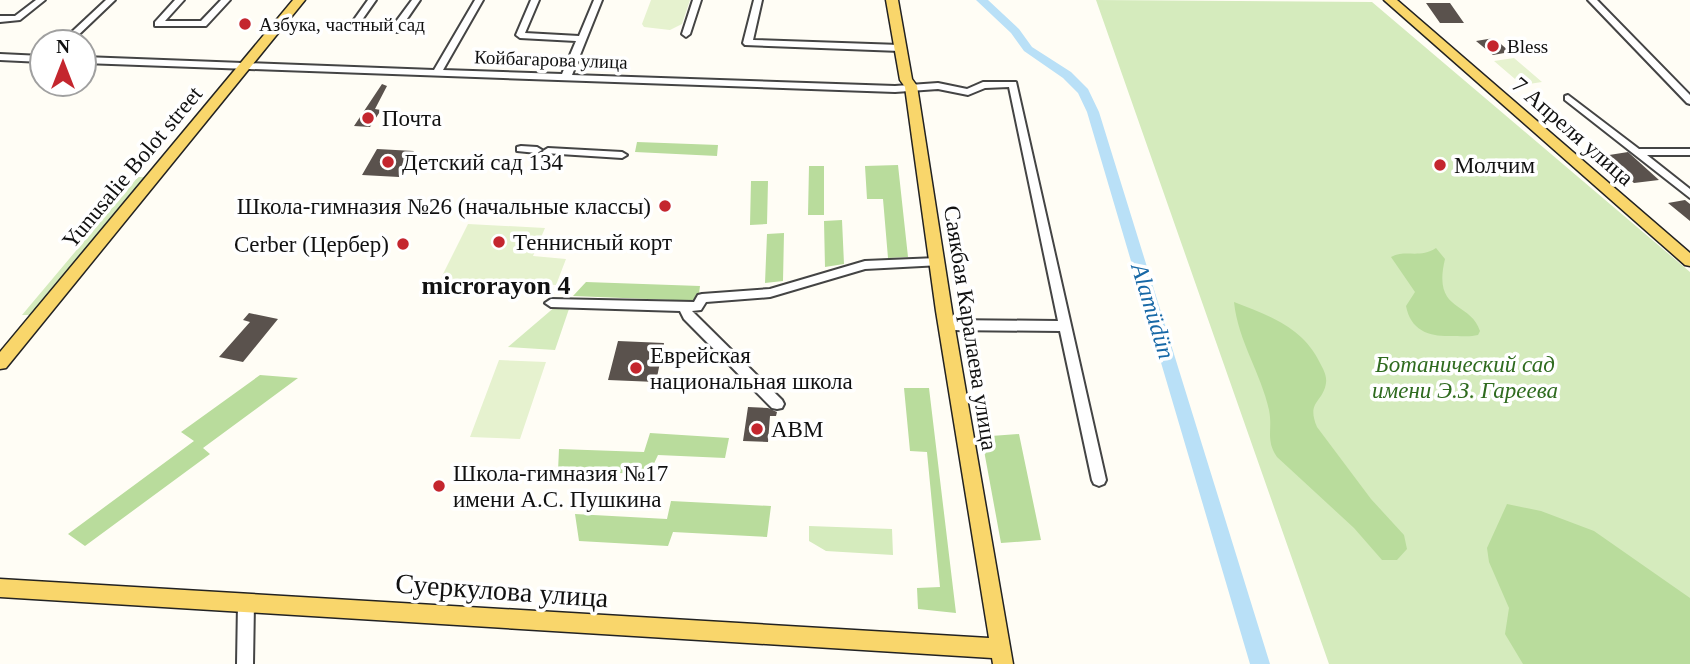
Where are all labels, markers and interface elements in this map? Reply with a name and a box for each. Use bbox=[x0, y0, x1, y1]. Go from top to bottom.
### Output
place label: Азбука, частный сад bbox=[259, 14, 425, 35]
marker: Азбука, частный сад bbox=[237, 16, 253, 32]
north arrow bbox=[28, 28, 98, 98]
text: N bbox=[56, 36, 70, 57]
place label: Bless bbox=[1507, 36, 1548, 57]
marker: Bless bbox=[1485, 38, 1501, 54]
street label: Койбагарова улица bbox=[474, 46, 629, 73]
street label: 7 Апреля улица bbox=[1507, 72, 1638, 191]
street label: Yunusalie Bolot street bbox=[58, 81, 208, 253]
place label: Почта bbox=[382, 106, 442, 131]
marker: Почта bbox=[360, 110, 376, 126]
place label: Детский сад 134 bbox=[402, 150, 563, 175]
place label: Молчим bbox=[1454, 153, 1535, 178]
marker: Детский сад 134 bbox=[380, 154, 396, 170]
marker: Молчим bbox=[1432, 157, 1448, 173]
place label: Школа-гимназия №26 (начальные классы) bbox=[237, 194, 651, 219]
marker: Школа-гимназия №26 (начальные классы) bbox=[657, 198, 673, 214]
street label: Саякбая Каралаева улица bbox=[939, 204, 1002, 452]
place label: Теннисный корт bbox=[513, 230, 672, 255]
place label: Cerber (Цербер) bbox=[234, 232, 389, 257]
marker: Теннисный корт bbox=[491, 234, 507, 250]
marker: Cerber (Цербер) bbox=[395, 236, 411, 252]
water label: Alamüdün bbox=[1126, 258, 1180, 362]
district label: microrayon 4 bbox=[422, 271, 571, 300]
place label: Еврейская национальная школа bbox=[650, 343, 853, 394]
park label: Ботанический сад имени Э.З. Гареева bbox=[1372, 352, 1558, 403]
marker: Еврейская национальная школа bbox=[628, 360, 644, 376]
place label: ABM bbox=[771, 417, 823, 442]
marker: ABM bbox=[749, 421, 765, 437]
place label: Школа-гимназия №17 имени А.С. Пушкина bbox=[453, 461, 668, 512]
marker: Школа-гимназия №17 имени А.С. Пушкина bbox=[431, 478, 447, 494]
street label: Суеркулова улица bbox=[394, 568, 610, 613]

